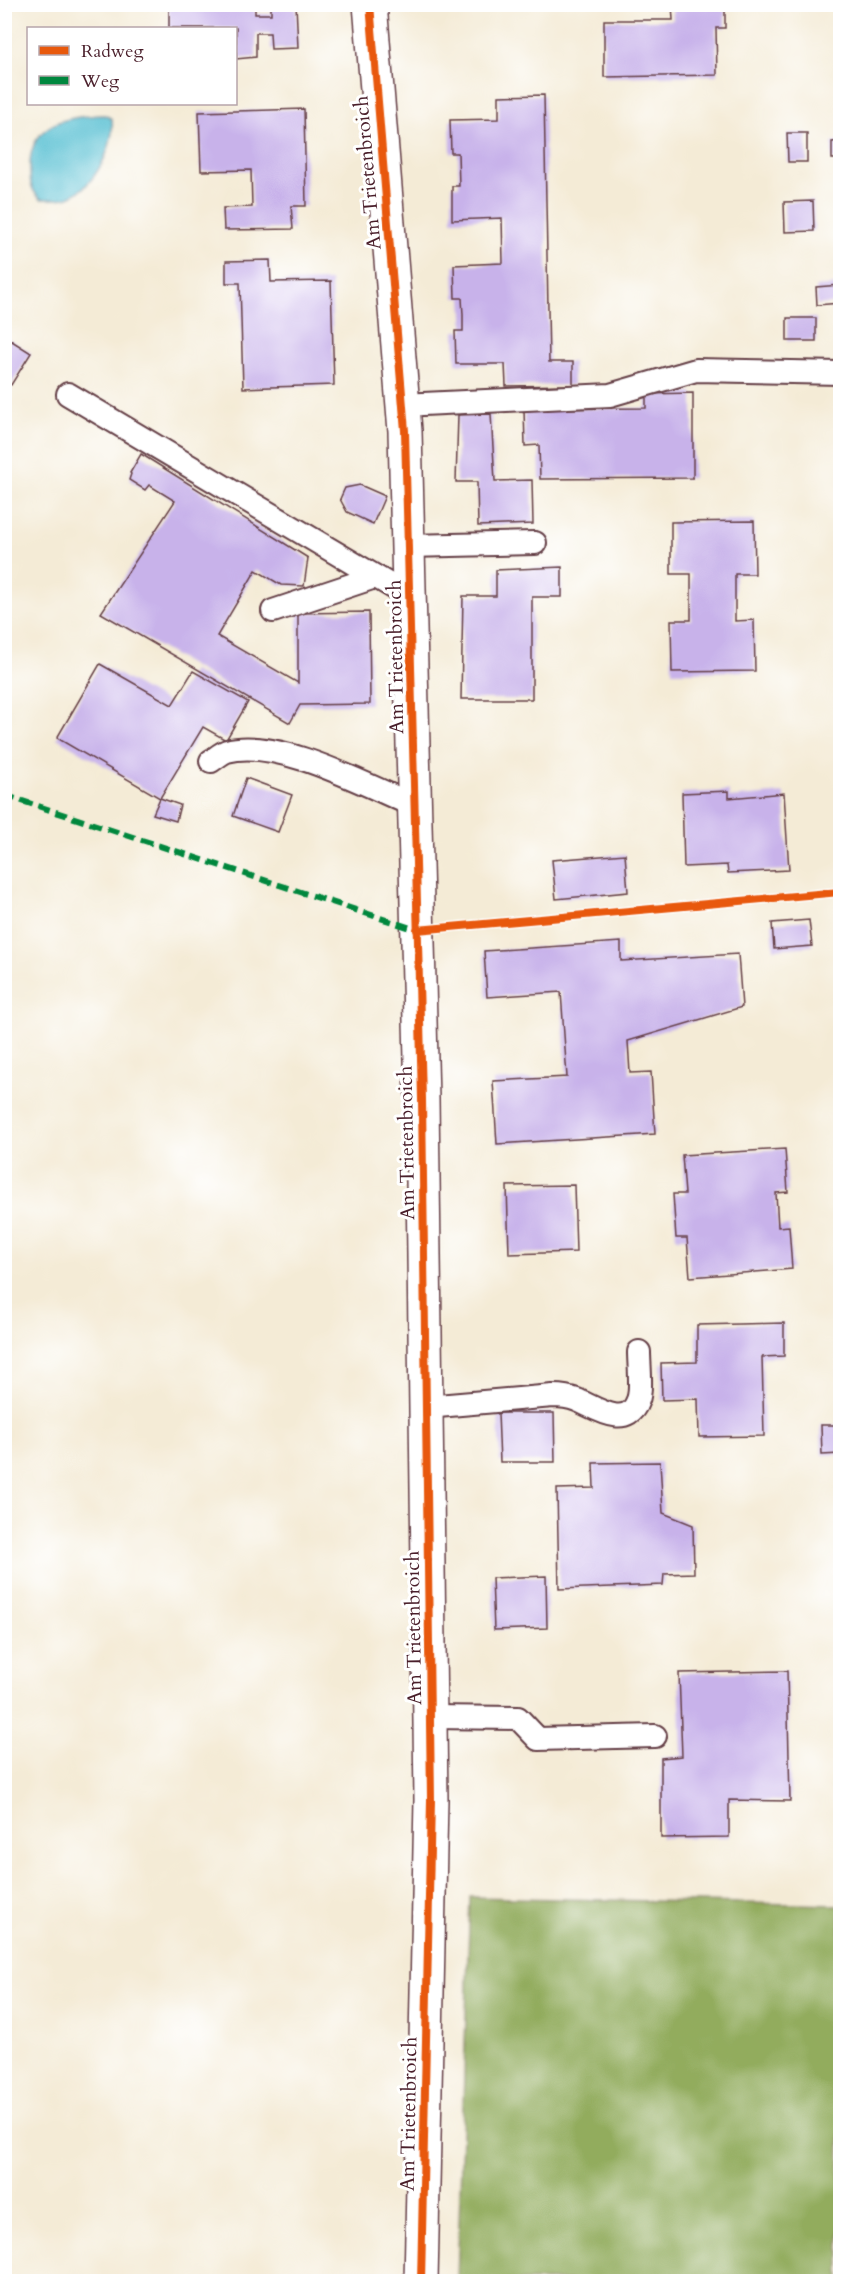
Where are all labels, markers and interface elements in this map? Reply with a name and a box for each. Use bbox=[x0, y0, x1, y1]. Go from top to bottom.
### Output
legend bbox=[27, 27, 237, 105]
text: Radweg bbox=[81, 39, 144, 64]
text: Weg bbox=[80, 69, 120, 94]
street label: Am Trietenbroich bbox=[347, 95, 388, 251]
street label: Am Trietenbroich bbox=[381, 579, 410, 734]
street label: Am Trietenbroich bbox=[392, 1065, 421, 1220]
street label: Am Trietenbroich bbox=[399, 1550, 428, 1705]
street label: Am Trietenbroich bbox=[394, 2037, 423, 2191]

